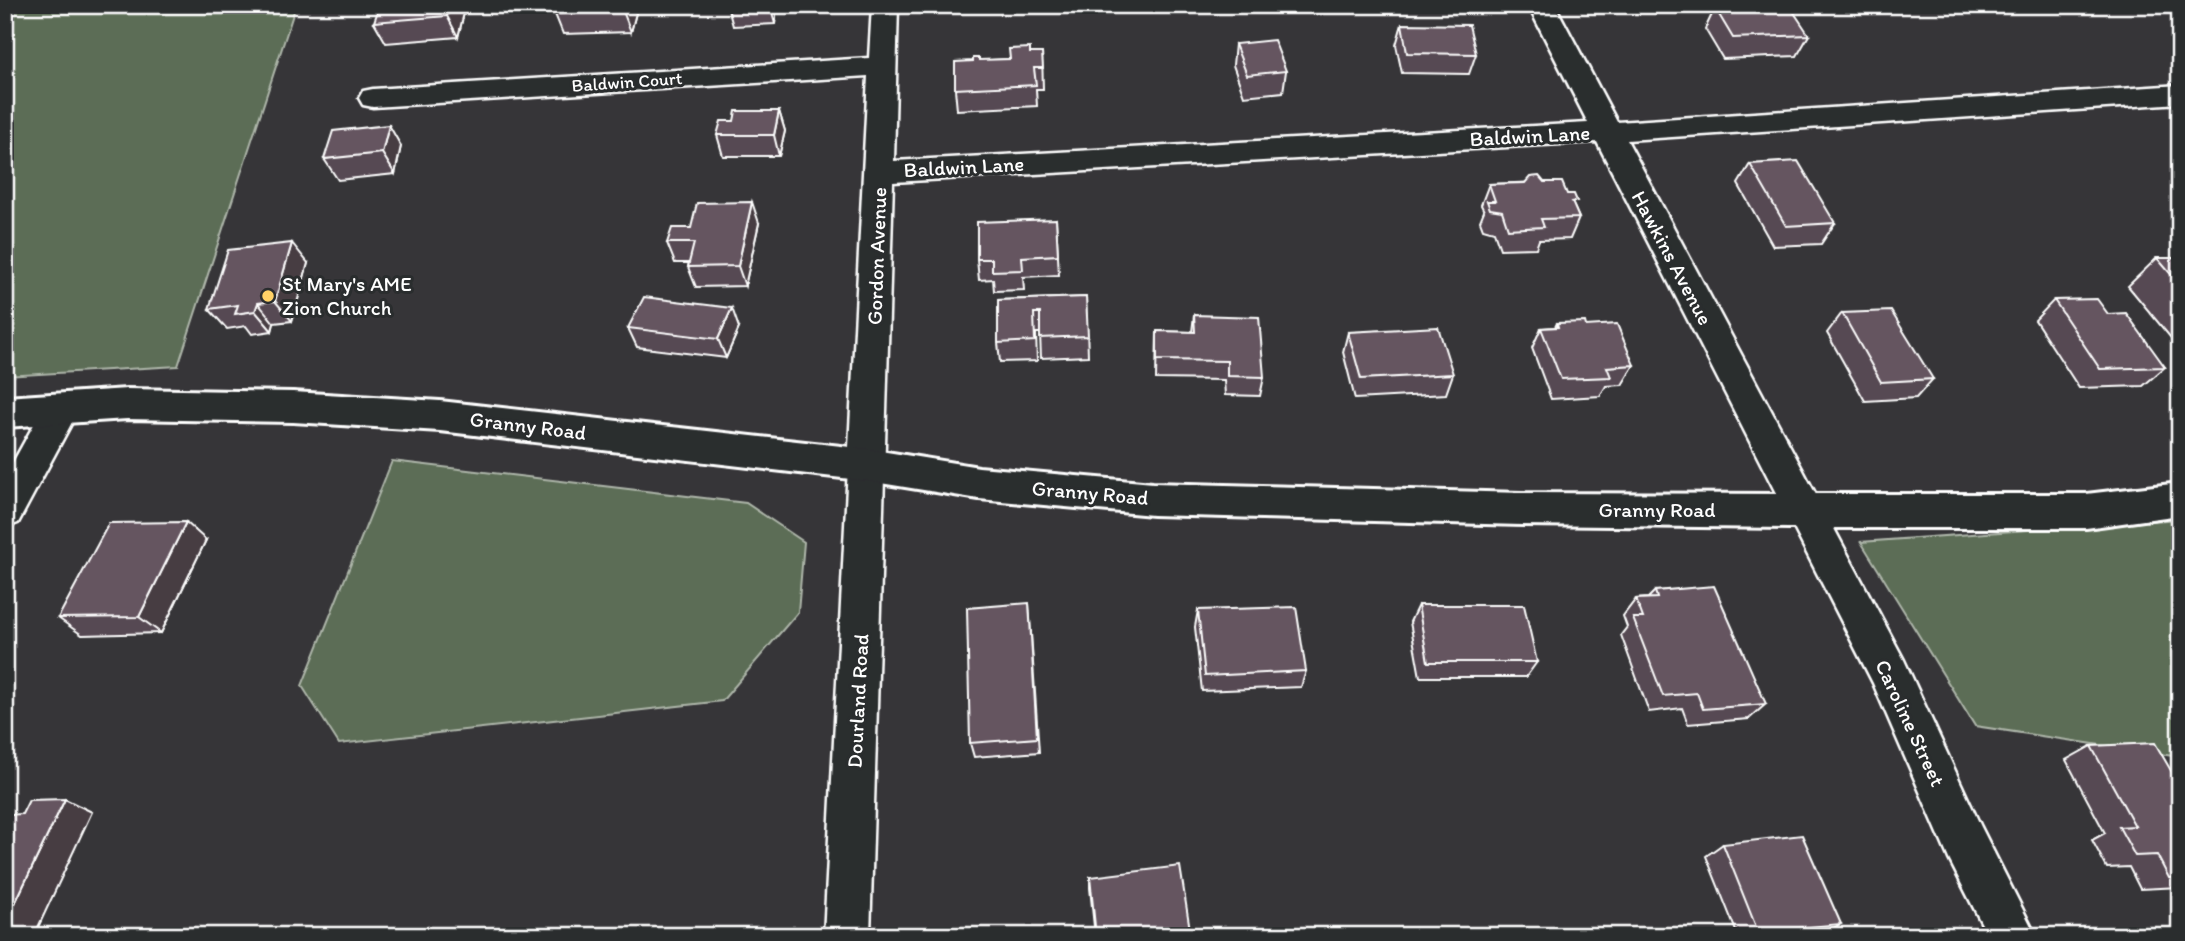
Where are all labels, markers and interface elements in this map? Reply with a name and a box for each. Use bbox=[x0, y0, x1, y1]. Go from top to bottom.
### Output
street label: Baldwin Court bbox=[571, 67, 683, 97]
street label: Baldwin Lane bbox=[1469, 120, 1591, 151]
street label: Baldwin Lane bbox=[903, 151, 1025, 182]
street label: Hawkins Avenue bbox=[1627, 186, 1718, 329]
street label: Gordon Avenue bbox=[862, 187, 891, 325]
place label: St Mary's AME Zion Church bbox=[282, 271, 412, 320]
marker: St Mary's AME Zion Church bbox=[260, 288, 276, 304]
street label: Granny Road bbox=[469, 406, 588, 445]
street label: Granny Road bbox=[1031, 475, 1149, 510]
street label: Granny Road bbox=[1599, 497, 1715, 522]
street label: Dourland Road bbox=[842, 633, 874, 769]
street label: Caroline Street bbox=[1870, 655, 1951, 790]

